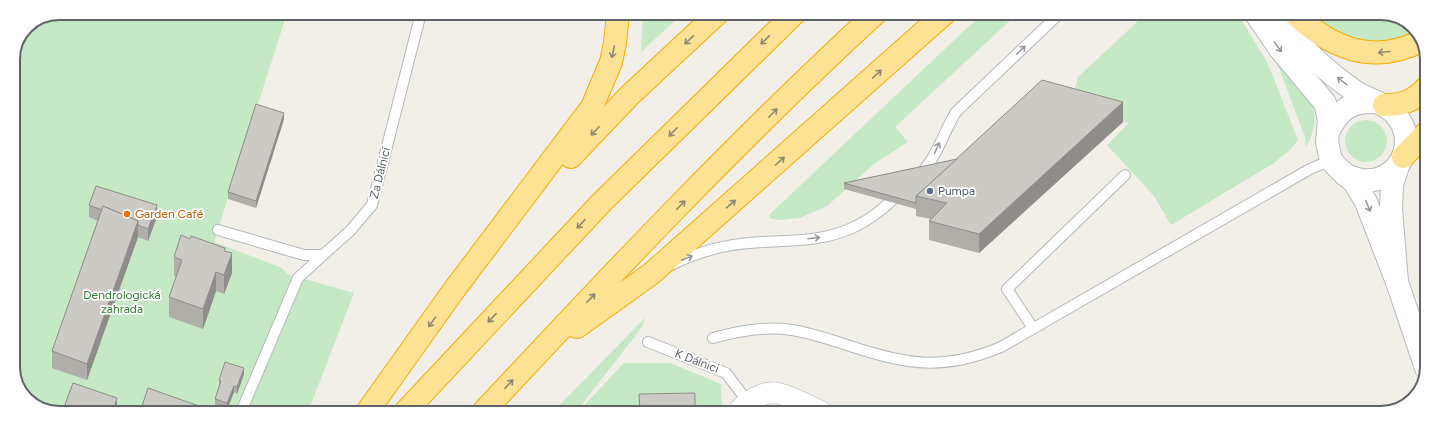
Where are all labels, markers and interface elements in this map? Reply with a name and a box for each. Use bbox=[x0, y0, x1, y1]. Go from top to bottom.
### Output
one-way arrow bbox=[684, 36, 694, 45]
one-way arrow bbox=[760, 36, 770, 45]
one-way arrow bbox=[1274, 41, 1282, 52]
one-way arrow bbox=[609, 45, 616, 58]
one-way arrow bbox=[1016, 46, 1026, 55]
one-way arrow bbox=[1378, 48, 1391, 56]
one-way arrow bbox=[872, 69, 882, 79]
one-way arrow bbox=[1337, 77, 1348, 85]
one-way arrow bbox=[768, 108, 778, 118]
one-way arrow bbox=[590, 126, 600, 136]
one-way arrow bbox=[668, 127, 678, 137]
one-way arrow bbox=[934, 142, 941, 154]
street label: Za Dálnicí bbox=[367, 145, 393, 200]
one-way arrow bbox=[775, 156, 785, 165]
place label: Pumpa bbox=[938, 184, 975, 198]
marker: Pumpa bbox=[925, 186, 935, 196]
one-way arrow bbox=[1364, 199, 1372, 211]
one-way arrow bbox=[676, 200, 685, 210]
one-way arrow bbox=[726, 200, 736, 209]
place label: Garden Café bbox=[135, 207, 204, 221]
marker: Garden Café bbox=[122, 209, 132, 219]
one-way arrow bbox=[576, 219, 586, 229]
one-way arrow bbox=[808, 234, 821, 242]
one-way arrow bbox=[680, 253, 692, 261]
park label: Dendrologická zahrada bbox=[83, 288, 161, 316]
one-way arrow bbox=[586, 293, 596, 303]
one-way arrow bbox=[487, 313, 497, 323]
one-way arrow bbox=[428, 316, 436, 327]
street label: K Dálnici bbox=[673, 346, 721, 376]
one-way arrow bbox=[504, 379, 514, 389]

